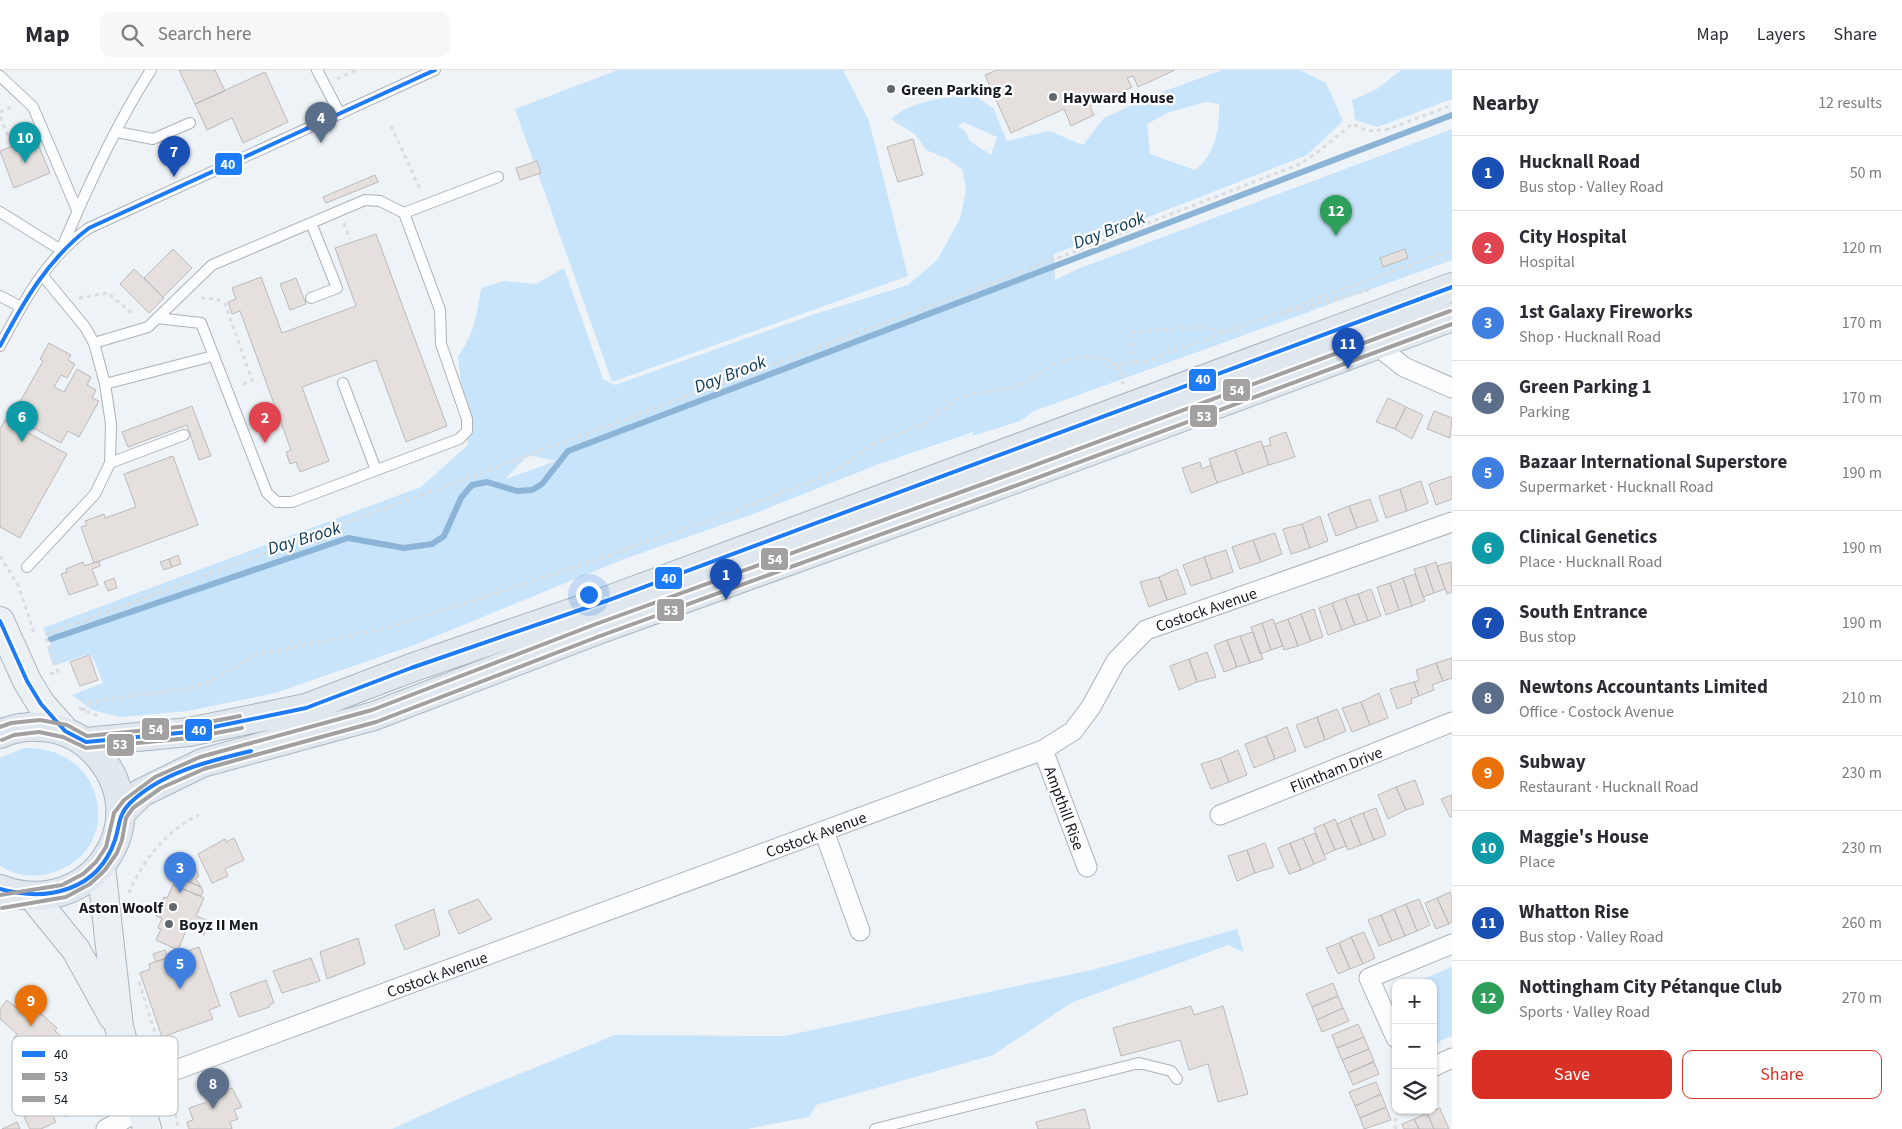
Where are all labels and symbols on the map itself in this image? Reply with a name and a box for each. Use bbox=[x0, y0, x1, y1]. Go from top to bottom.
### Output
place label: Green Parking 2 bbox=[901, 79, 1013, 101]
marker: Green Parking 2 bbox=[885, 83, 897, 95]
place label: Hayward House bbox=[1063, 87, 1174, 109]
marker: Hayward House bbox=[1047, 91, 1059, 103]
pin: 4 bbox=[305, 102, 337, 143]
pin: 10 bbox=[9, 122, 41, 163]
pin: 7 bbox=[158, 136, 190, 177]
line badge: 40 bbox=[214, 152, 243, 176]
text: 40 bbox=[221, 155, 235, 175]
pin: 12 bbox=[1320, 195, 1352, 236]
water label: Day Brook bbox=[1070, 205, 1149, 256]
pin: 11 bbox=[1332, 328, 1364, 369]
water label: Day Brook bbox=[691, 349, 770, 400]
line badge: 40 bbox=[1188, 368, 1217, 392]
text: 40 bbox=[1196, 370, 1210, 390]
line badge: 54 bbox=[1222, 378, 1251, 402]
text: 54 bbox=[1230, 381, 1245, 401]
pin: 6 bbox=[6, 401, 38, 442]
pin: 2 bbox=[249, 402, 281, 443]
line badge: 53 bbox=[1189, 404, 1218, 428]
text: 53 bbox=[1197, 407, 1211, 427]
water label: Day Brook bbox=[264, 515, 344, 561]
line badge: 54 bbox=[760, 547, 789, 571]
text: 54 bbox=[768, 550, 783, 570]
pin: 1 bbox=[710, 559, 742, 600]
line badge: 40 bbox=[654, 566, 683, 590]
text: 40 bbox=[662, 569, 676, 589]
your location bbox=[576, 582, 602, 608]
street label: Costock Avenue bbox=[1153, 582, 1260, 638]
line badge: 53 bbox=[656, 598, 685, 622]
text: 53 bbox=[664, 601, 678, 621]
line badge: 54 bbox=[141, 717, 170, 741]
line badge: 40 bbox=[184, 718, 213, 742]
text: 54 bbox=[149, 720, 164, 740]
text: 40 bbox=[192, 721, 206, 741]
line badge: 53 bbox=[106, 733, 135, 757]
text: 53 bbox=[113, 735, 127, 755]
street label: Flintham Drive bbox=[1287, 741, 1386, 798]
street label: Ampthill Rise bbox=[1039, 763, 1089, 853]
street label: Costock Avenue bbox=[763, 806, 870, 863]
pin: 3 bbox=[164, 852, 196, 893]
place label: Aston Woolf bbox=[78, 897, 164, 919]
marker: Aston Woolf bbox=[167, 901, 179, 913]
place label: Boyz II Men bbox=[179, 914, 258, 936]
marker: Boyz II Men bbox=[163, 918, 175, 930]
street label: Costock Avenue bbox=[384, 946, 491, 1003]
pin: 5 bbox=[164, 948, 196, 989]
pin: 9 bbox=[15, 985, 47, 1026]
legend bbox=[12, 1036, 178, 1116]
text: 40 bbox=[54, 1045, 68, 1065]
text: 53 bbox=[54, 1067, 68, 1087]
pin: 8 bbox=[197, 1068, 229, 1109]
text: 54 bbox=[54, 1090, 68, 1110]

